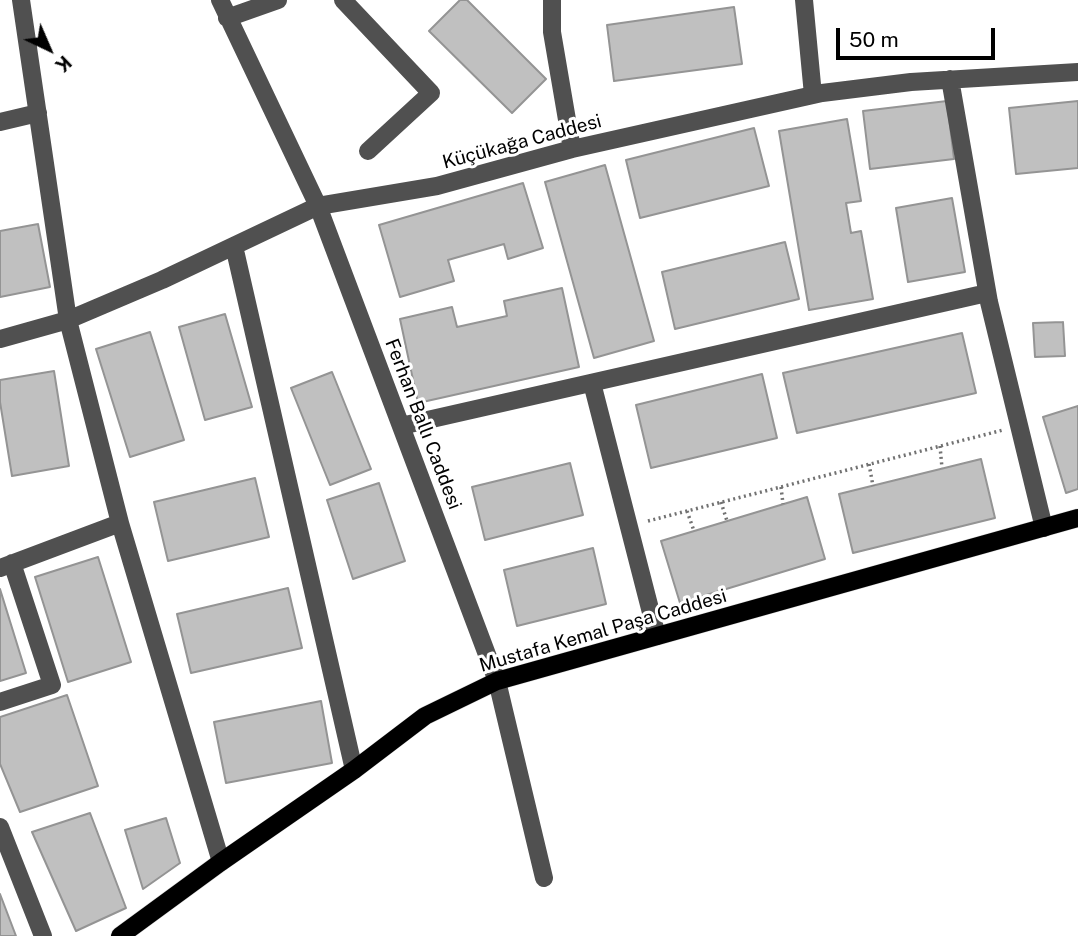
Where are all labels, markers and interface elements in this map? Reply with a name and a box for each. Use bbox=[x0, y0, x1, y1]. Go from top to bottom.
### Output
north arrow bbox=[14, 14, 84, 84]
scale bar bbox=[840, 14, 999, 58]
text: 50 m bbox=[849, 27, 899, 52]
text: K bbox=[51, 51, 76, 77]
street label: Küçükağa Caddesi bbox=[440, 110, 604, 174]
street label: Ferhan Ballı Caddesi bbox=[380, 335, 466, 513]
street label: Mustafa Kemal Paşa Caddesi bbox=[477, 585, 729, 677]

